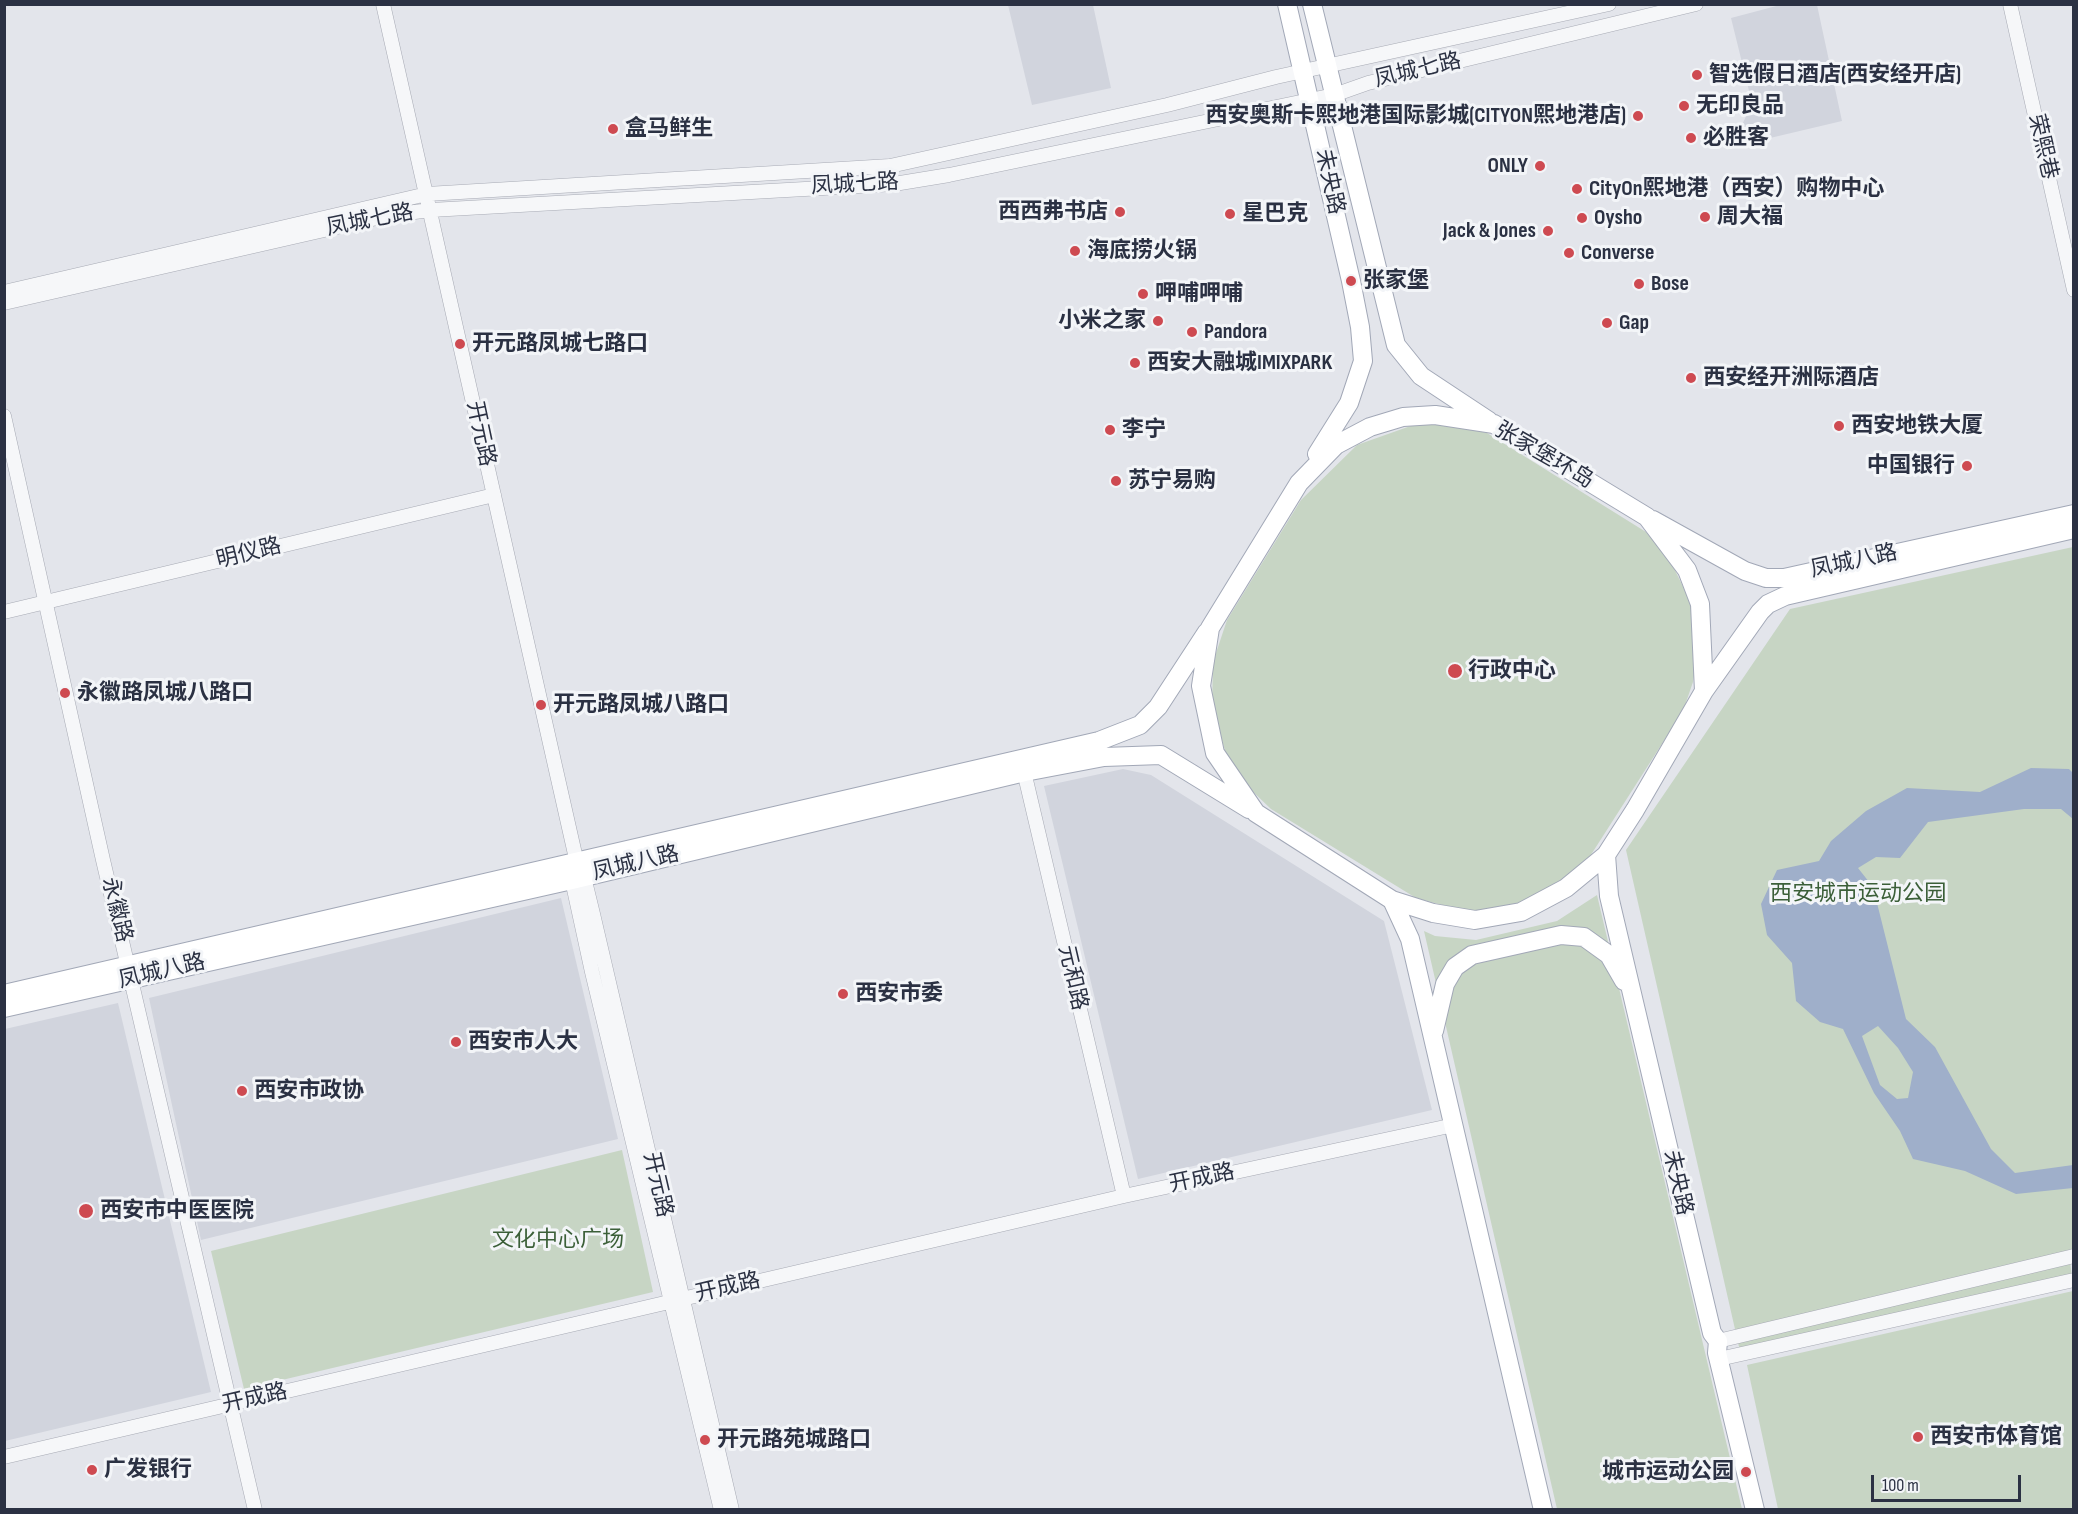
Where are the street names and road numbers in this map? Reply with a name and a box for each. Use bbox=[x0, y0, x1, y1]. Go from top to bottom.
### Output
street label: 凤城七路 bbox=[1372, 48, 1464, 94]
street label: 荣熙巷 bbox=[2022, 112, 2062, 182]
street label: 未央路 bbox=[1309, 147, 1349, 217]
street label: 凤城七路 bbox=[810, 170, 900, 200]
street label: 凤城七路 bbox=[324, 200, 416, 242]
street label: 开元路 bbox=[460, 399, 500, 469]
street label: 张家堡环岛 bbox=[1490, 417, 1598, 495]
street label: 明仪路 bbox=[214, 533, 284, 575]
street label: 凤城八路 bbox=[1808, 540, 1900, 584]
street label: 凤城八路 bbox=[590, 841, 682, 887]
street label: 永徽路 bbox=[95, 875, 137, 945]
street label: 元和路 bbox=[1052, 943, 1092, 1013]
street label: 凤城八路 bbox=[116, 949, 208, 995]
street label: 未央路 bbox=[1657, 1148, 1697, 1218]
street label: 开元路 bbox=[637, 1150, 677, 1220]
street label: 开成路 bbox=[1167, 1159, 1237, 1199]
street label: 开成路 bbox=[693, 1268, 763, 1308]
street label: 开成路 bbox=[220, 1379, 290, 1419]

